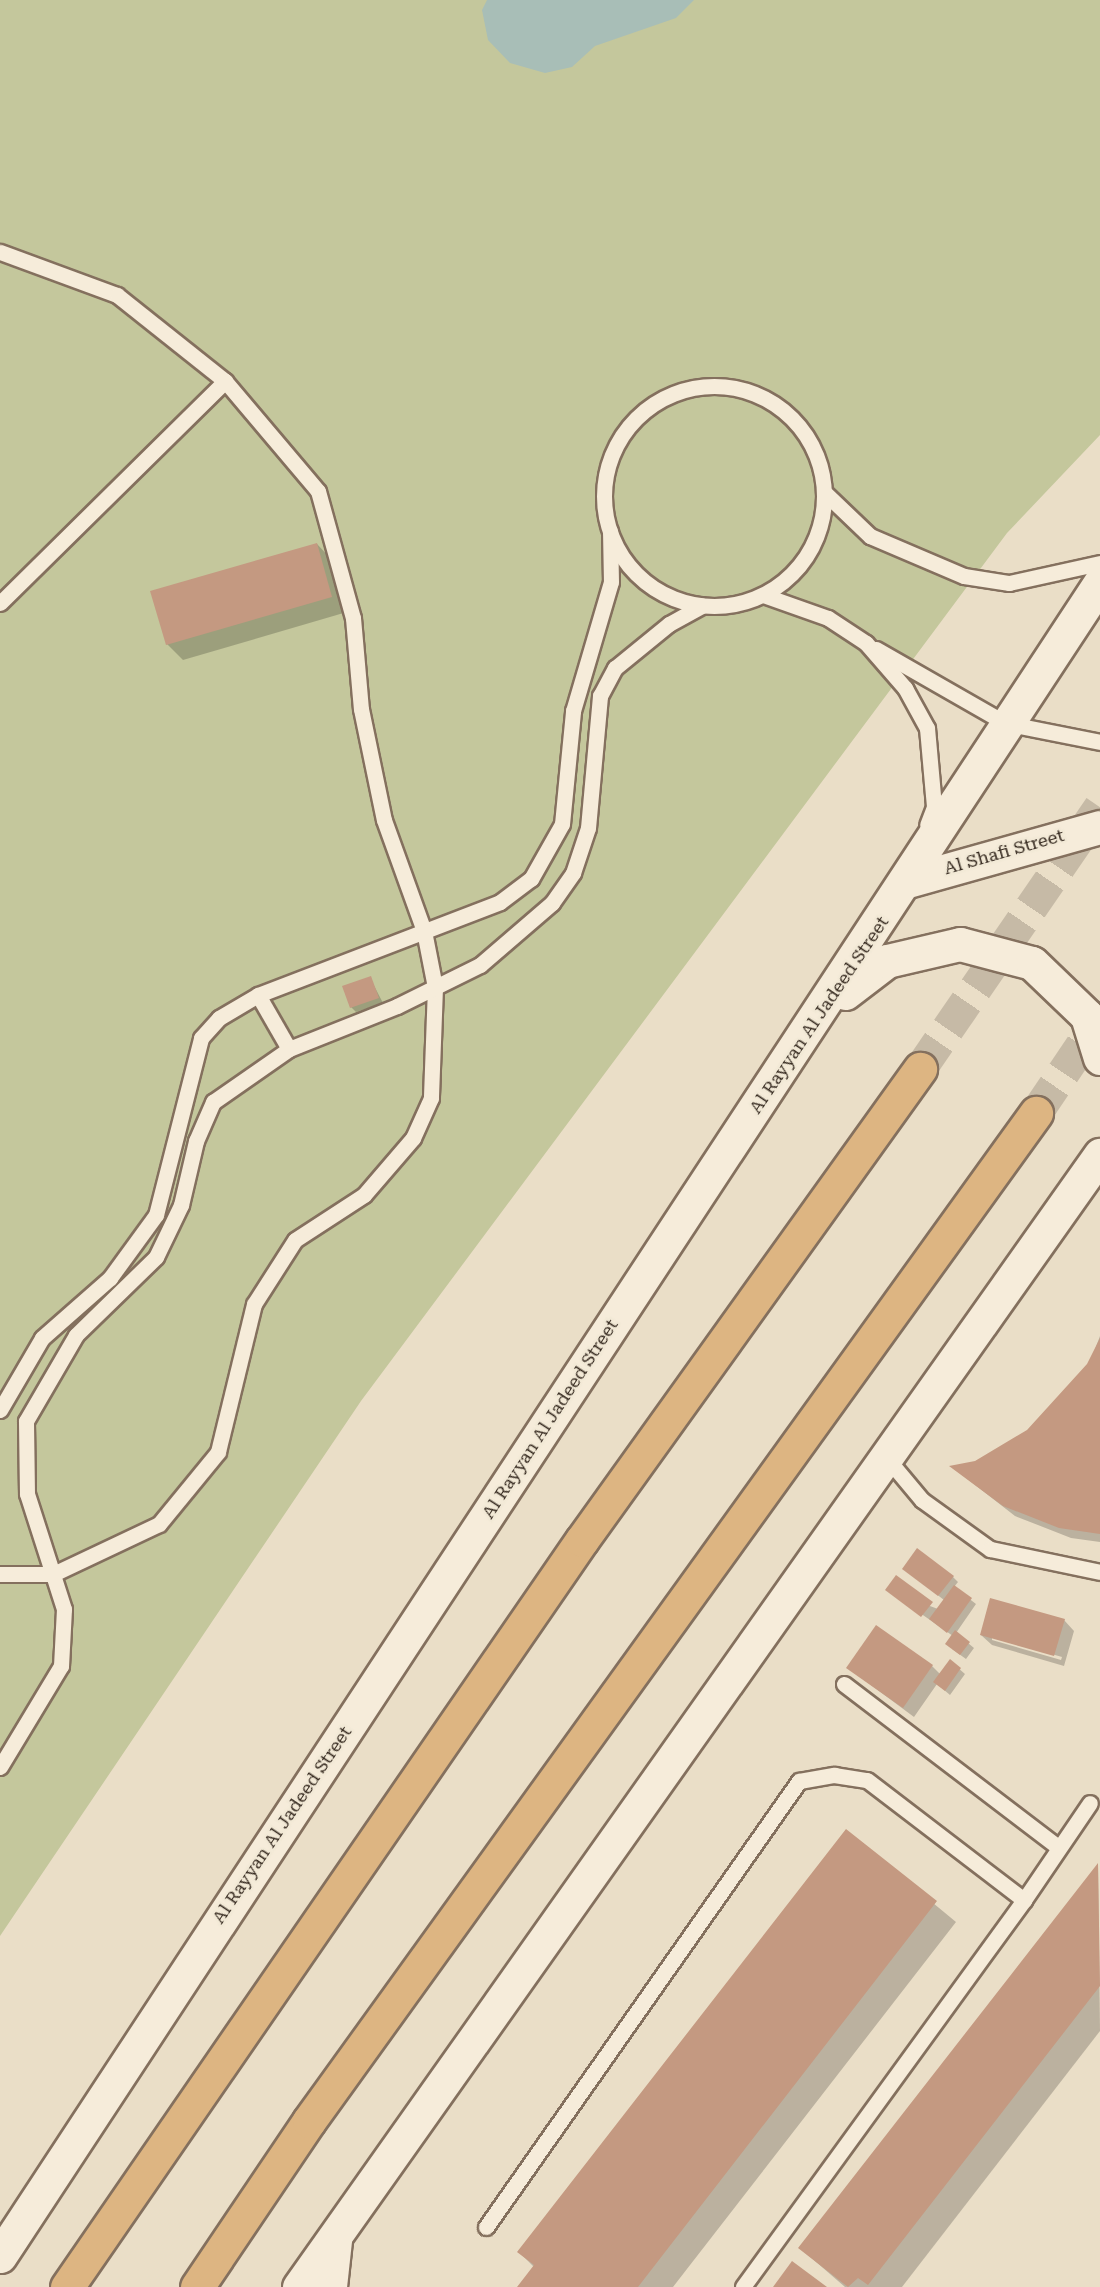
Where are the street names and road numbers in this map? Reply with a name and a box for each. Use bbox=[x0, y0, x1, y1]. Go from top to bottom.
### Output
street label: Al Shafi Street bbox=[941, 825, 1067, 879]
street label: Al Rayyan Al Jadeed Street bbox=[745, 912, 893, 1118]
street label: Al Rayyan Al Jadeed Street bbox=[477, 1315, 623, 1523]
street label: Al Rayyan Al Jadeed Street bbox=[208, 1722, 356, 1928]

